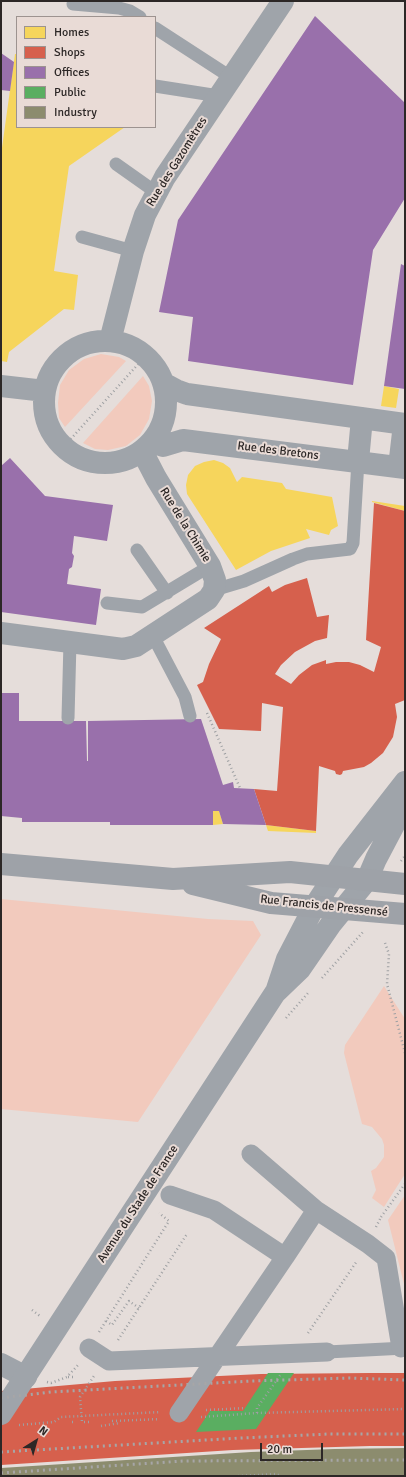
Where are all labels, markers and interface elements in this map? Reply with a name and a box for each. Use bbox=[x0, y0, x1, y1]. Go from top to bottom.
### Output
legend bbox=[16, 16, 156, 128]
text: Homes bbox=[54, 25, 89, 40]
text: Shops bbox=[54, 45, 85, 60]
text: Offices bbox=[54, 65, 89, 80]
text: Public bbox=[54, 85, 86, 100]
text: Industry bbox=[54, 105, 97, 120]
street label: Rue des Gazomètres bbox=[144, 115, 210, 209]
street label: Rue des Bretons bbox=[237, 439, 319, 463]
street label: Rue de la Chimie bbox=[156, 485, 214, 565]
street label: Rue Francis de Pressensé bbox=[260, 892, 388, 920]
street label: Avenue du Stade de France bbox=[95, 1143, 181, 1265]
north arrow bbox=[16, 1421, 56, 1461]
text: N bbox=[37, 1424, 50, 1439]
scale bar bbox=[262, 1435, 325, 1461]
text: 20 m bbox=[267, 1442, 292, 1457]

